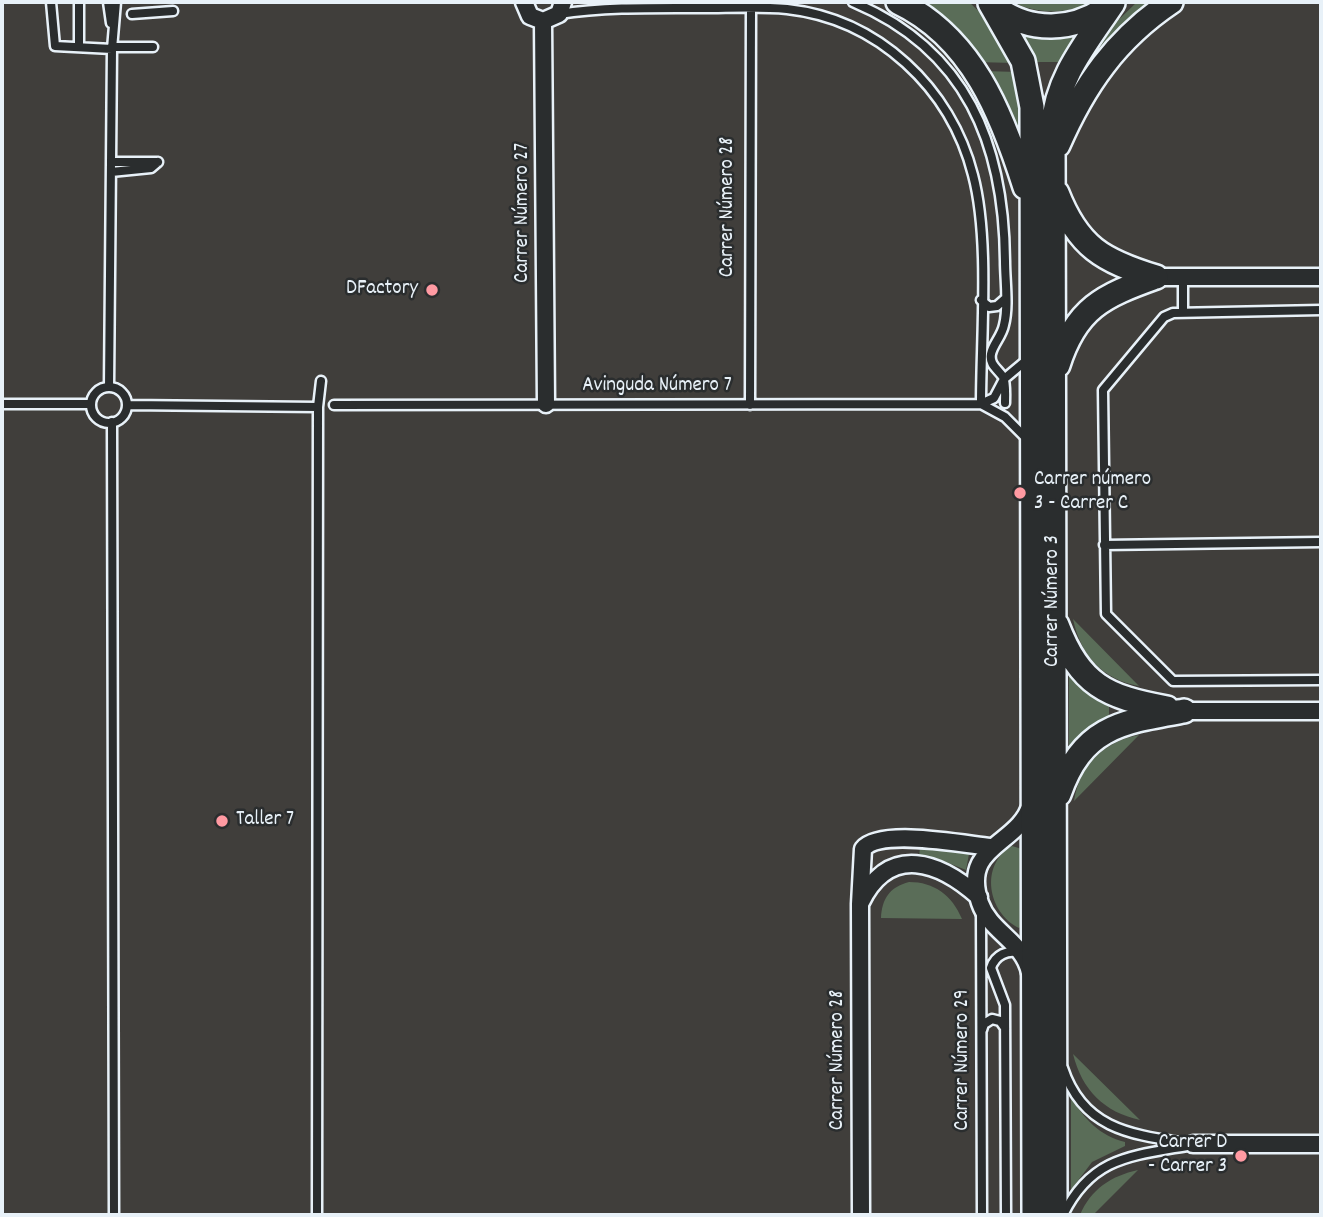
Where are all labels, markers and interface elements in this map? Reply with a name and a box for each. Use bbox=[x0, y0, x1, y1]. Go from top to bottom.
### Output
street label: Carrer Número 28 bbox=[716, 137, 742, 277]
street label: Carrer Número 27 bbox=[511, 143, 537, 283]
place label: DFactory bbox=[346, 277, 418, 303]
marker: DFactory bbox=[424, 282, 440, 298]
street label: Avinguda Número 7 bbox=[582, 374, 732, 400]
place label: Carrer número 3 - Carrer C bbox=[1034, 468, 1151, 518]
marker: Carrer número 3 - Carrer C bbox=[1012, 485, 1028, 501]
street label: Carrer Número 3 bbox=[1041, 535, 1067, 667]
place label: Taller 7 bbox=[236, 808, 294, 834]
marker: Taller 7 bbox=[214, 813, 230, 829]
street label: Carrer Número 29 bbox=[951, 989, 977, 1131]
street label: Carrer Número 28 bbox=[826, 990, 852, 1130]
place label: Carrer D - Carrer 3 bbox=[1148, 1131, 1227, 1181]
marker: Carrer D - Carrer 3 bbox=[1233, 1148, 1249, 1164]

